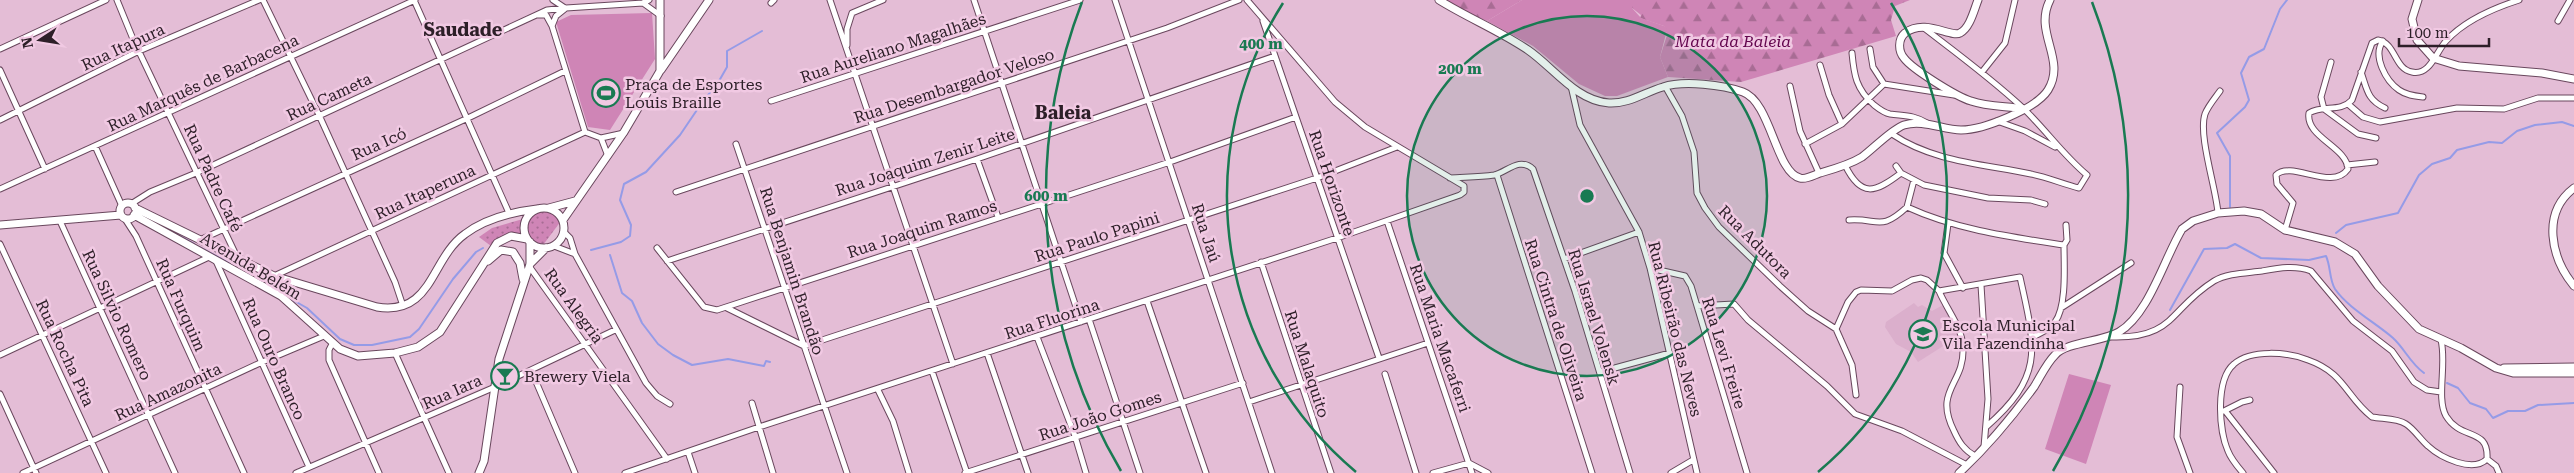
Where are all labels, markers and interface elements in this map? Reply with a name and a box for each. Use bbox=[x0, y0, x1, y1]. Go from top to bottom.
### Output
street label: Rua Aureliano Magalhães bbox=[798, 9, 989, 87]
north arrow bbox=[15, 15, 65, 65]
scale bar bbox=[2399, 15, 2489, 47]
street label: Rua Itapura bbox=[78, 19, 168, 75]
district label: Saudade bbox=[424, 19, 503, 40]
text: 100 m bbox=[2406, 24, 2449, 42]
street label: Rua Marquês de Barbacena bbox=[104, 30, 302, 136]
park label: Mata da Baleia bbox=[1674, 32, 1791, 51]
text: 400 m bbox=[1239, 35, 1283, 53]
text: N bbox=[18, 36, 36, 50]
street label: Rua Desembargador Veloso bbox=[851, 45, 1057, 127]
text: 200 m bbox=[1438, 60, 1482, 78]
street label: Rua Cameta bbox=[283, 69, 375, 125]
place label: Praça de Esportes Louis Braille bbox=[625, 75, 763, 112]
sports icon: Praça de Esportes Louis Braille bbox=[591, 78, 621, 108]
district label: Baleia bbox=[1035, 102, 1092, 123]
street label: Rua Padre Café bbox=[180, 121, 246, 235]
street label: Rua Icó bbox=[349, 123, 410, 164]
street label: Rua Joaquim Zenir Leite bbox=[833, 124, 1017, 200]
street label: Rua Horizonte bbox=[1305, 128, 1359, 239]
street label: Rua Itaperuna bbox=[372, 160, 479, 224]
street label: Rua Benjamin Brandão bbox=[756, 185, 828, 358]
text: 600 m bbox=[1024, 187, 1068, 205]
centre of rings bbox=[1578, 187, 1596, 205]
street label: Rua Joaquim Ramos bbox=[845, 196, 1000, 262]
street label: Rua Jaú bbox=[1188, 201, 1224, 265]
street label: Rua Adutora bbox=[1714, 201, 1796, 283]
street label: Rua Paulo Papini bbox=[1032, 208, 1162, 266]
street label: Avenida Belém bbox=[197, 228, 305, 304]
street label: Rua Cintra de Oliveira bbox=[1521, 236, 1591, 404]
street label: Rua Ribeirão das Neves bbox=[1644, 239, 1706, 419]
street label: Rua Silvio Romero bbox=[78, 247, 156, 384]
street label: Rua Israel Volensk bbox=[1564, 247, 1624, 387]
street label: Rua Furquim bbox=[152, 256, 210, 355]
street label: Rua Maria Macaferri bbox=[1406, 261, 1474, 415]
street label: Rua Alegria bbox=[540, 265, 608, 347]
street label: Rua Ouro Branco bbox=[239, 295, 309, 423]
street label: Rua Fluorina bbox=[1002, 295, 1102, 343]
street label: Rua Levi Freire bbox=[1698, 295, 1750, 411]
street label: Rua Rocha Pita bbox=[32, 296, 98, 410]
street label: Rua Malaquito bbox=[1281, 308, 1333, 420]
place label: Escola Municipal Vila Fazendinha bbox=[1942, 316, 2075, 353]
school or university icon: Escola Municipal Vila Fazendinha bbox=[1908, 319, 1938, 349]
street label: Rua Amazonita bbox=[112, 359, 225, 425]
bar icon: Brewery Viela bbox=[490, 361, 520, 391]
place label: Brewery Viela bbox=[524, 367, 631, 386]
street label: Rua Iara bbox=[419, 370, 485, 414]
street label: Rua João Gomes bbox=[1036, 387, 1164, 445]

